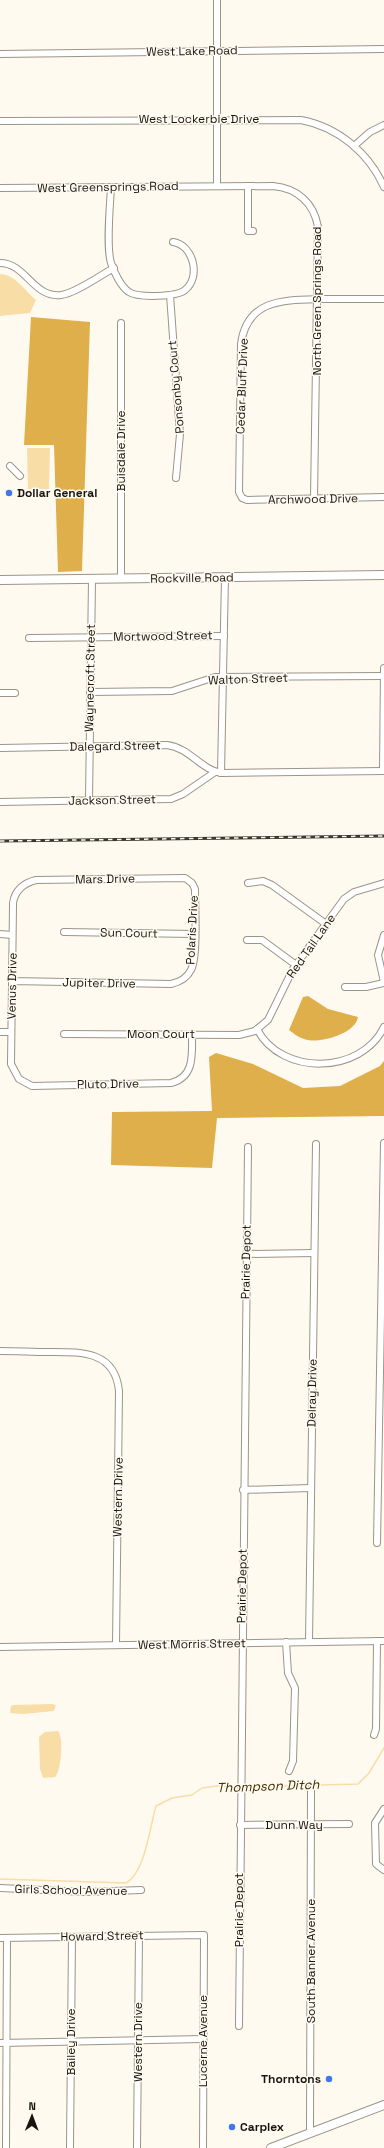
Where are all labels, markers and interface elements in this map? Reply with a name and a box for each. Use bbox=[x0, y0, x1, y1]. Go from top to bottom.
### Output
street label: West Lake Road bbox=[146, 42, 238, 60]
street label: West Lockerbie Drive bbox=[139, 111, 259, 127]
street label: West Greensprings Road bbox=[37, 178, 179, 196]
street label: North Green Springs Road bbox=[309, 226, 325, 376]
street label: Cedar Bluff Drive bbox=[232, 338, 252, 434]
street label: Ponsonby Court bbox=[164, 340, 188, 434]
street label: Buisdale Drive bbox=[113, 410, 129, 492]
place label: Dollar General bbox=[17, 485, 97, 501]
marker: Dollar General bbox=[4, 488, 14, 498]
street label: Archwood Drive bbox=[268, 490, 358, 508]
street label: Rockville Road bbox=[150, 569, 234, 587]
street label: Waynecroft Street bbox=[81, 624, 99, 732]
street label: Mortwood Street bbox=[113, 627, 213, 645]
street label: Walton Street bbox=[208, 670, 288, 688]
street label: Dalegard Street bbox=[69, 737, 161, 755]
street label: Jackson Street bbox=[68, 791, 156, 809]
street label: Mars Drive bbox=[75, 870, 135, 888]
street label: Polaris Drive bbox=[182, 895, 202, 965]
street label: Red Tail Lane bbox=[283, 911, 339, 981]
street label: Sun Court bbox=[100, 924, 158, 942]
street label: Venus Drive bbox=[3, 952, 21, 1020]
street label: Jupiter Drive bbox=[62, 974, 136, 992]
street label: Moon Court bbox=[127, 1026, 195, 1042]
street label: Pluto Drive bbox=[77, 1075, 139, 1093]
street label: Prairie Depot bbox=[237, 1225, 255, 1299]
street label: Delray Drive bbox=[303, 1359, 321, 1427]
street label: Western Drive bbox=[109, 1457, 127, 1537]
street label: Prairie Depot bbox=[233, 1549, 251, 1623]
street label: West Morris Street bbox=[138, 1635, 246, 1653]
water label: Thompson Ditch bbox=[216, 1776, 321, 1796]
street label: Dunn Way bbox=[265, 1817, 323, 1833]
street label: Prairie Depot bbox=[231, 1873, 247, 1947]
street label: Girls School Avenue bbox=[15, 1881, 127, 1899]
street label: South Banner Avenue bbox=[303, 1899, 319, 2023]
street label: Howard Street bbox=[60, 1927, 144, 1945]
street label: Lucerne Avenue bbox=[195, 1995, 211, 2087]
street label: Western Drive bbox=[130, 2002, 146, 2082]
street label: Bailey Drive bbox=[63, 2009, 79, 2076]
place label: Thorntons bbox=[261, 2071, 321, 2087]
marker: Thorntons bbox=[324, 2074, 334, 2084]
north arrow bbox=[12, 2096, 52, 2136]
text: N bbox=[28, 2099, 36, 2113]
place label: Carplex bbox=[240, 2119, 284, 2135]
marker: Carplex bbox=[227, 2122, 237, 2132]

